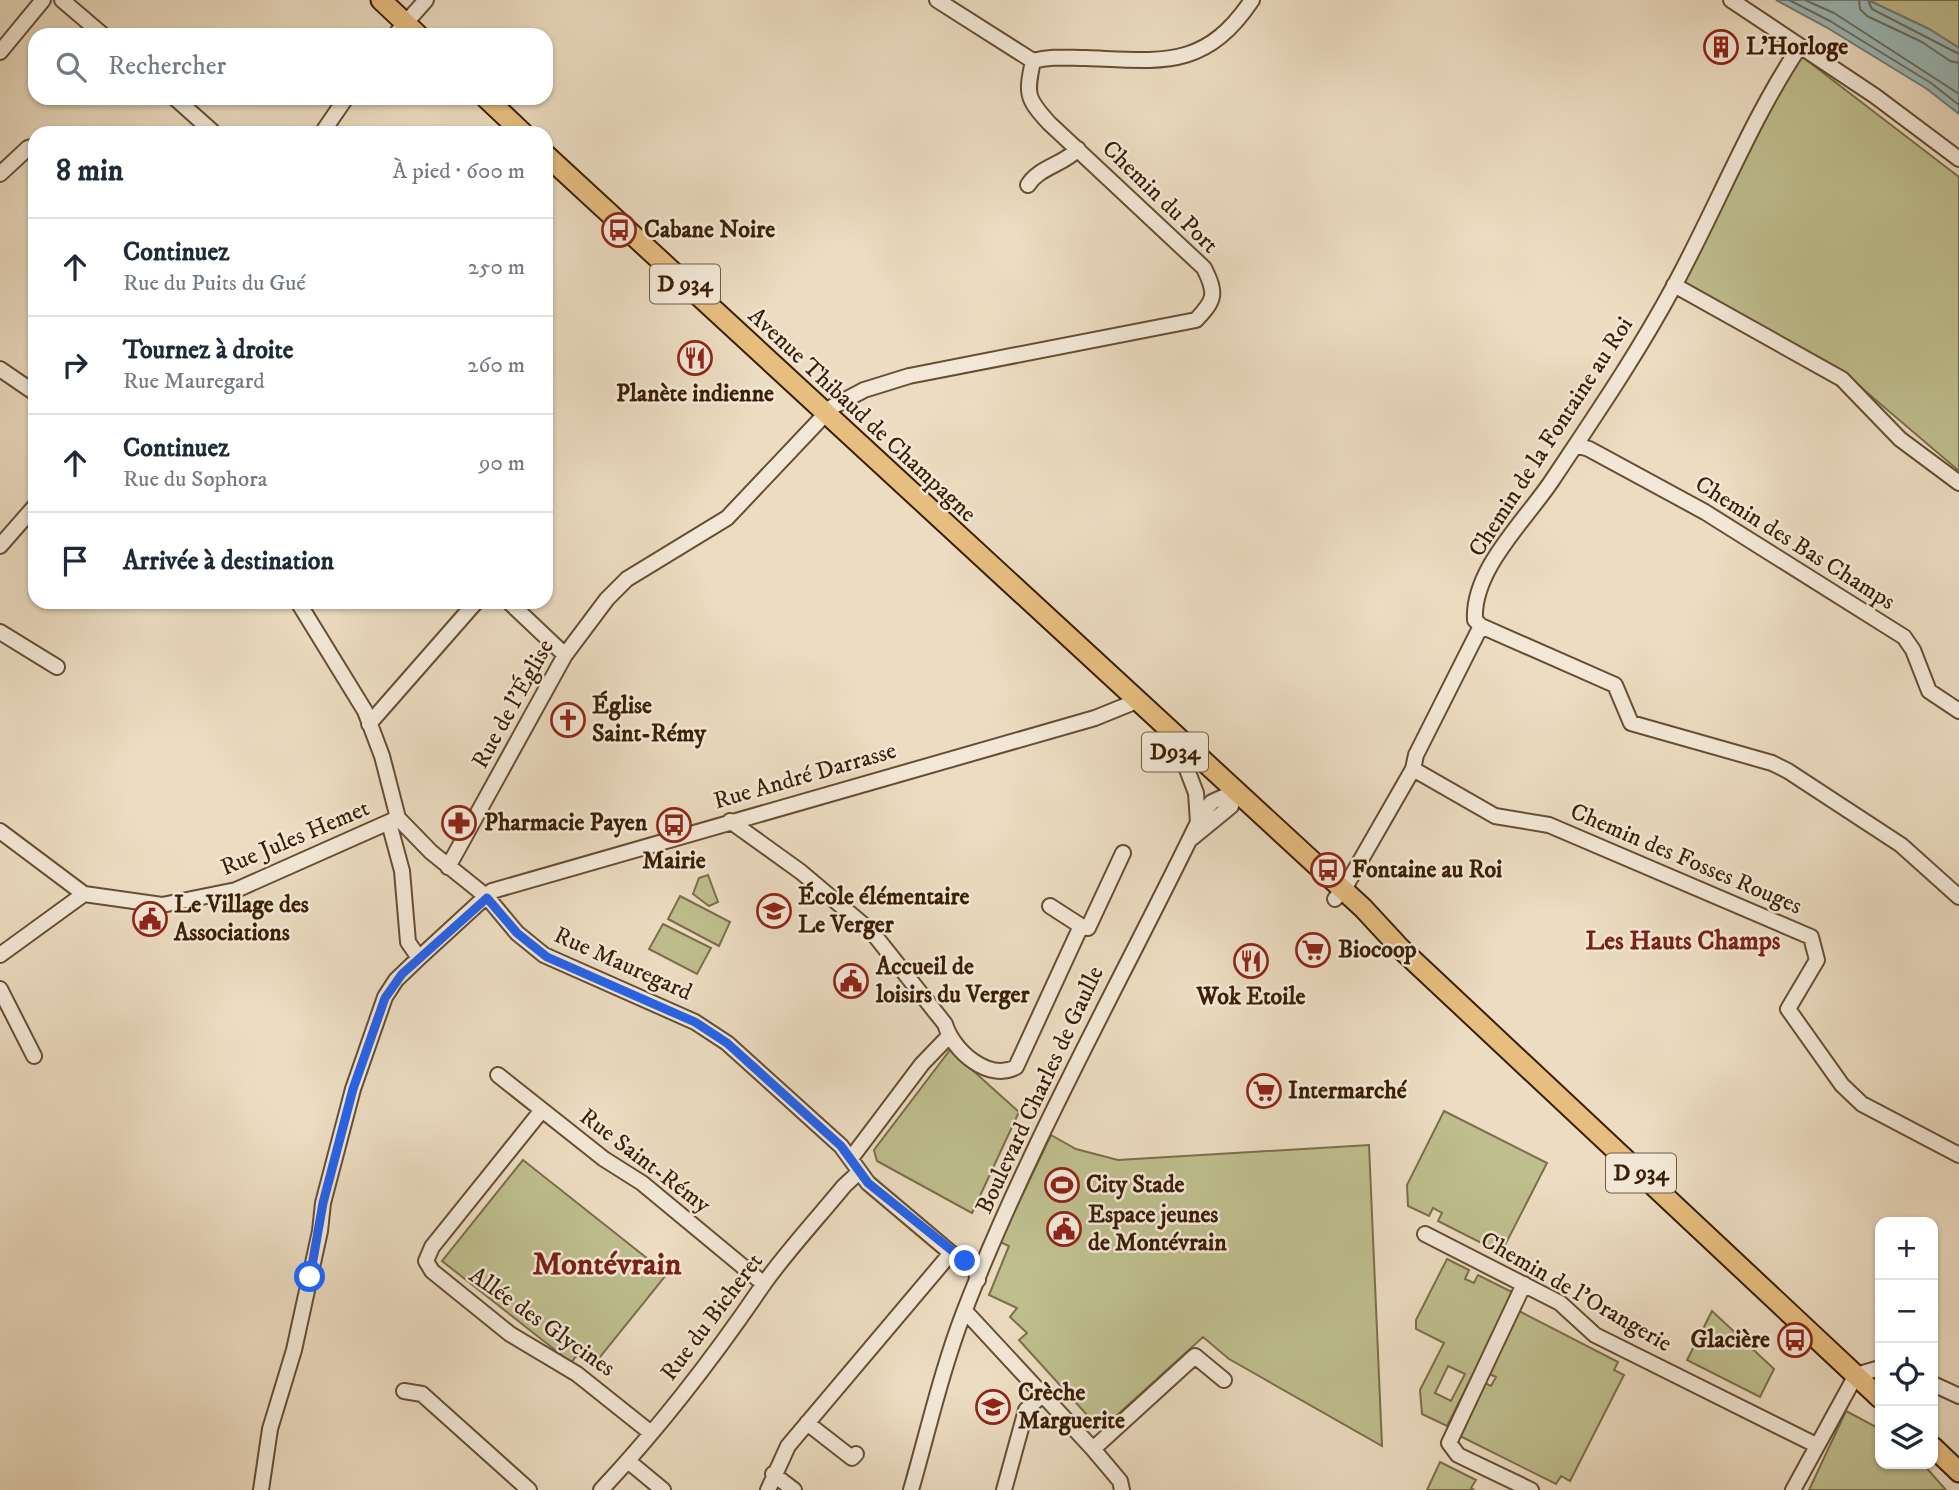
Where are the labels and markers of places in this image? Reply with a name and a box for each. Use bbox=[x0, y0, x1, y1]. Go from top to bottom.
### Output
building icon: L'Horloge bbox=[1702, 28, 1740, 66]
place label: L'Horloge bbox=[1746, 32, 1848, 62]
bus stop icon: Cabane Noire bbox=[600, 211, 638, 249]
place label: Cabane Noire bbox=[644, 215, 775, 245]
restaurant icon: Planète indienne bbox=[676, 339, 714, 377]
place label: Planète indienne bbox=[616, 379, 774, 409]
place label: Église Saint-Rémy bbox=[592, 690, 706, 749]
church icon: Église Saint-Rémy bbox=[549, 701, 587, 739]
pharmacy icon: Pharmacie Payen bbox=[440, 804, 478, 842]
bus stop icon: Mairie bbox=[655, 806, 693, 844]
place label: Pharmacie Payen bbox=[484, 808, 648, 838]
place label: Mairie bbox=[642, 846, 706, 876]
bus stop icon: Fontaine au Roi bbox=[1309, 851, 1347, 889]
place label: Fontaine au Roi bbox=[1352, 855, 1502, 885]
place label: École élémentaire Le Verger bbox=[798, 881, 969, 940]
place label: Le Village des Associations bbox=[173, 890, 309, 948]
school or university icon: École élémentaire Le Verger bbox=[755, 892, 793, 930]
public building icon: Le Village des Associations bbox=[131, 900, 169, 938]
supermarket icon: Biocoop bbox=[1294, 931, 1332, 969]
place label: Biocoop bbox=[1338, 935, 1417, 965]
restaurant icon: Wok Etoile bbox=[1232, 942, 1270, 980]
place label: Accueil de loisirs du Verger bbox=[875, 952, 1030, 1010]
public building icon: Accueil de loisirs du Verger bbox=[832, 962, 870, 1000]
place label: Wok Etoile bbox=[1195, 982, 1306, 1012]
supermarket icon: Intermarché bbox=[1245, 1072, 1283, 1110]
place label: Intermarché bbox=[1288, 1076, 1408, 1106]
sports icon: City Stade bbox=[1043, 1166, 1081, 1204]
place label: City Stade bbox=[1086, 1170, 1185, 1200]
place label: Espace jeunes de Montévrain bbox=[1088, 1200, 1227, 1258]
public building icon: Espace jeunes de Montévrain bbox=[1045, 1210, 1083, 1248]
bus stop icon: Glacière bbox=[1776, 1321, 1814, 1359]
place label: Glacière bbox=[1690, 1325, 1770, 1355]
place label: Crèche Marguerite bbox=[1018, 1378, 1125, 1436]
school or university icon: Crèche Marguerite bbox=[974, 1388, 1012, 1426]

